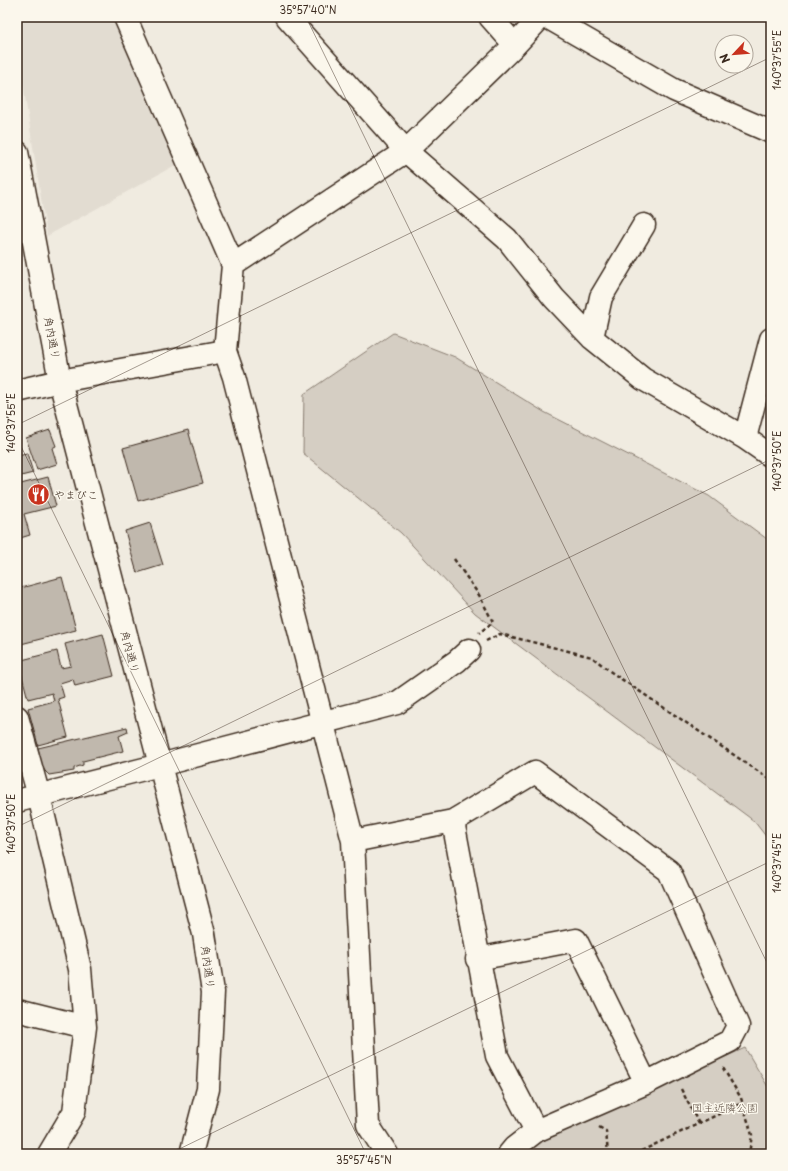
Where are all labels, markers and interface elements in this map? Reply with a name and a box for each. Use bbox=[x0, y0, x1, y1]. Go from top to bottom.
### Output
text: 35°57'40"N bbox=[280, 2, 337, 17]
text: 140°37'55"E bbox=[769, 30, 784, 90]
north arrow bbox=[714, 34, 754, 74]
text: N bbox=[715, 51, 734, 66]
street label: 角内通り bbox=[40, 315, 65, 361]
text: 140°37'55"E bbox=[3, 393, 18, 453]
text: 140°37'50"E bbox=[769, 431, 784, 491]
restaurant icon: やまびこ bbox=[25, 482, 51, 508]
place label: やまびこ bbox=[54, 486, 98, 503]
street label: 角内通り bbox=[117, 628, 144, 675]
text: 140°37'50"E bbox=[3, 794, 18, 854]
text: 140°37'45"E bbox=[769, 833, 784, 893]
street label: 角内通り bbox=[197, 944, 220, 990]
park label: 国主近隣公園 bbox=[692, 1099, 758, 1116]
text: 35°57'45"N bbox=[336, 1152, 392, 1167]

